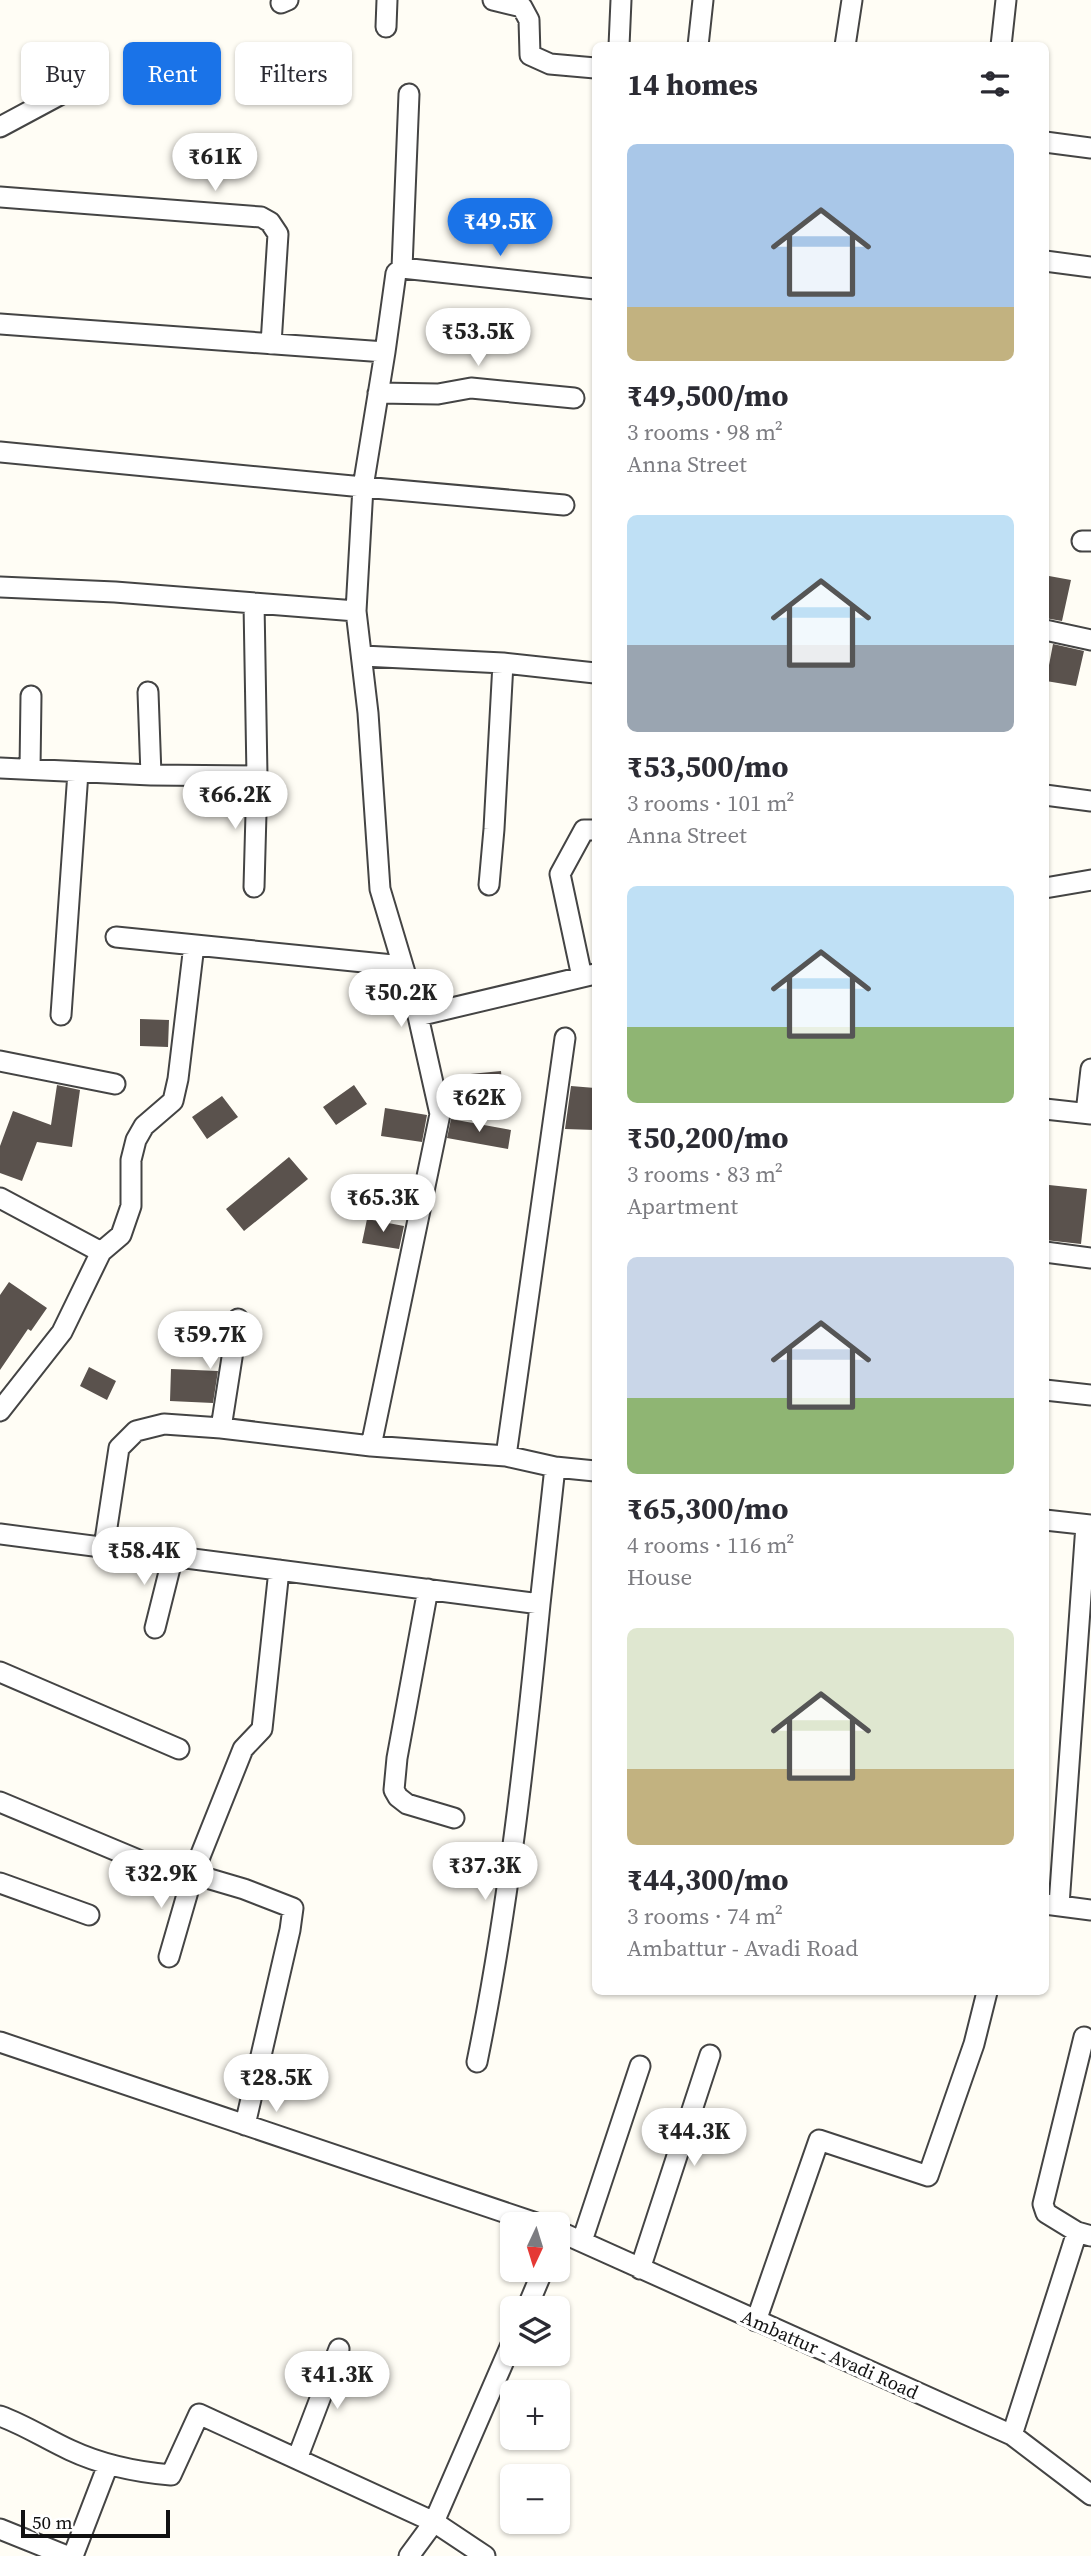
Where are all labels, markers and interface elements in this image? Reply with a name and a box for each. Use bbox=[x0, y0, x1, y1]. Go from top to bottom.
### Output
chip: Buy bbox=[21, 42, 109, 105]
chip: Rent bbox=[123, 42, 221, 105]
chip: Filters bbox=[235, 42, 352, 105]
text: 14 homes bbox=[627, 64, 758, 105]
icon: filters bbox=[976, 65, 1014, 103]
pin: ₹61K bbox=[174, 134, 256, 193]
text: ₹61K bbox=[188, 140, 242, 172]
icon: home bbox=[758, 189, 884, 315]
pin: ₹49.5K bbox=[443, 198, 557, 258]
text: ₹49.5K bbox=[464, 205, 536, 237]
pin: ₹53.5K bbox=[421, 308, 535, 368]
text: ₹53.5K bbox=[442, 315, 514, 347]
text: ₹49,500/mo bbox=[627, 375, 789, 416]
text: 3 rooms · 98 m² bbox=[627, 416, 783, 448]
text: Anna Street bbox=[627, 448, 747, 480]
icon: home bbox=[758, 560, 884, 686]
text: ₹53,500/mo bbox=[627, 746, 789, 787]
pin: ₹66.2K bbox=[178, 772, 292, 831]
text: ₹66.2K bbox=[199, 778, 271, 810]
text: 3 rooms · 101 m² bbox=[627, 787, 794, 819]
text: Anna Street bbox=[627, 819, 747, 851]
icon: home bbox=[758, 931, 884, 1057]
pin: ₹50.2K bbox=[344, 970, 458, 1029]
text: ₹50.2K bbox=[365, 976, 437, 1008]
pin: ₹62K bbox=[438, 1074, 520, 1134]
text: ₹62K bbox=[452, 1081, 506, 1113]
text: ₹50,200/mo bbox=[627, 1117, 789, 1158]
text: 3 rooms · 83 m² bbox=[627, 1158, 783, 1190]
pin: ₹65.3K bbox=[326, 1174, 440, 1234]
text: ₹65.3K bbox=[347, 1181, 419, 1213]
text: Apartment bbox=[627, 1190, 738, 1222]
icon: home bbox=[758, 1302, 884, 1428]
pin: ₹59.7K bbox=[153, 1312, 267, 1371]
text: ₹59.7K bbox=[174, 1318, 246, 1350]
text: ₹65,300/mo bbox=[627, 1488, 789, 1529]
pin: ₹58.4K bbox=[87, 1528, 201, 1587]
text: 4 rooms · 116 m² bbox=[627, 1529, 794, 1561]
text: ₹58.4K bbox=[108, 1534, 180, 1566]
text: House bbox=[627, 1561, 692, 1593]
icon: home bbox=[758, 1673, 884, 1799]
pin: ₹37.3K bbox=[428, 1842, 542, 1902]
text: ₹37.3K bbox=[449, 1849, 521, 1881]
pin: ₹32.9K bbox=[104, 1850, 218, 1910]
text: ₹32.9K bbox=[125, 1857, 197, 1889]
text: ₹44,300/mo bbox=[627, 1859, 789, 1900]
text: 3 rooms · 74 m² bbox=[627, 1900, 783, 1932]
text: Ambattur - Avadi Road bbox=[627, 1932, 858, 1964]
pin: ₹28.5K bbox=[219, 2054, 333, 2114]
text: ₹28.5K bbox=[240, 2061, 312, 2093]
pin: ₹44.3K bbox=[637, 2108, 751, 2168]
text: ₹44.3K bbox=[658, 2115, 730, 2147]
north arrow bbox=[500, 2212, 570, 2282]
map controls bbox=[500, 2212, 570, 2534]
button: layers bbox=[500, 2296, 570, 2366]
street label: Ambattur - Avadi Road bbox=[737, 2303, 923, 2405]
pin: ₹41.3K bbox=[280, 2352, 394, 2411]
text: ₹41.3K bbox=[301, 2358, 373, 2390]
button: + bbox=[500, 2380, 570, 2450]
button: − bbox=[500, 2464, 570, 2534]
scale bar bbox=[21, 2507, 170, 2539]
text: 50 m bbox=[32, 2509, 73, 2535]

